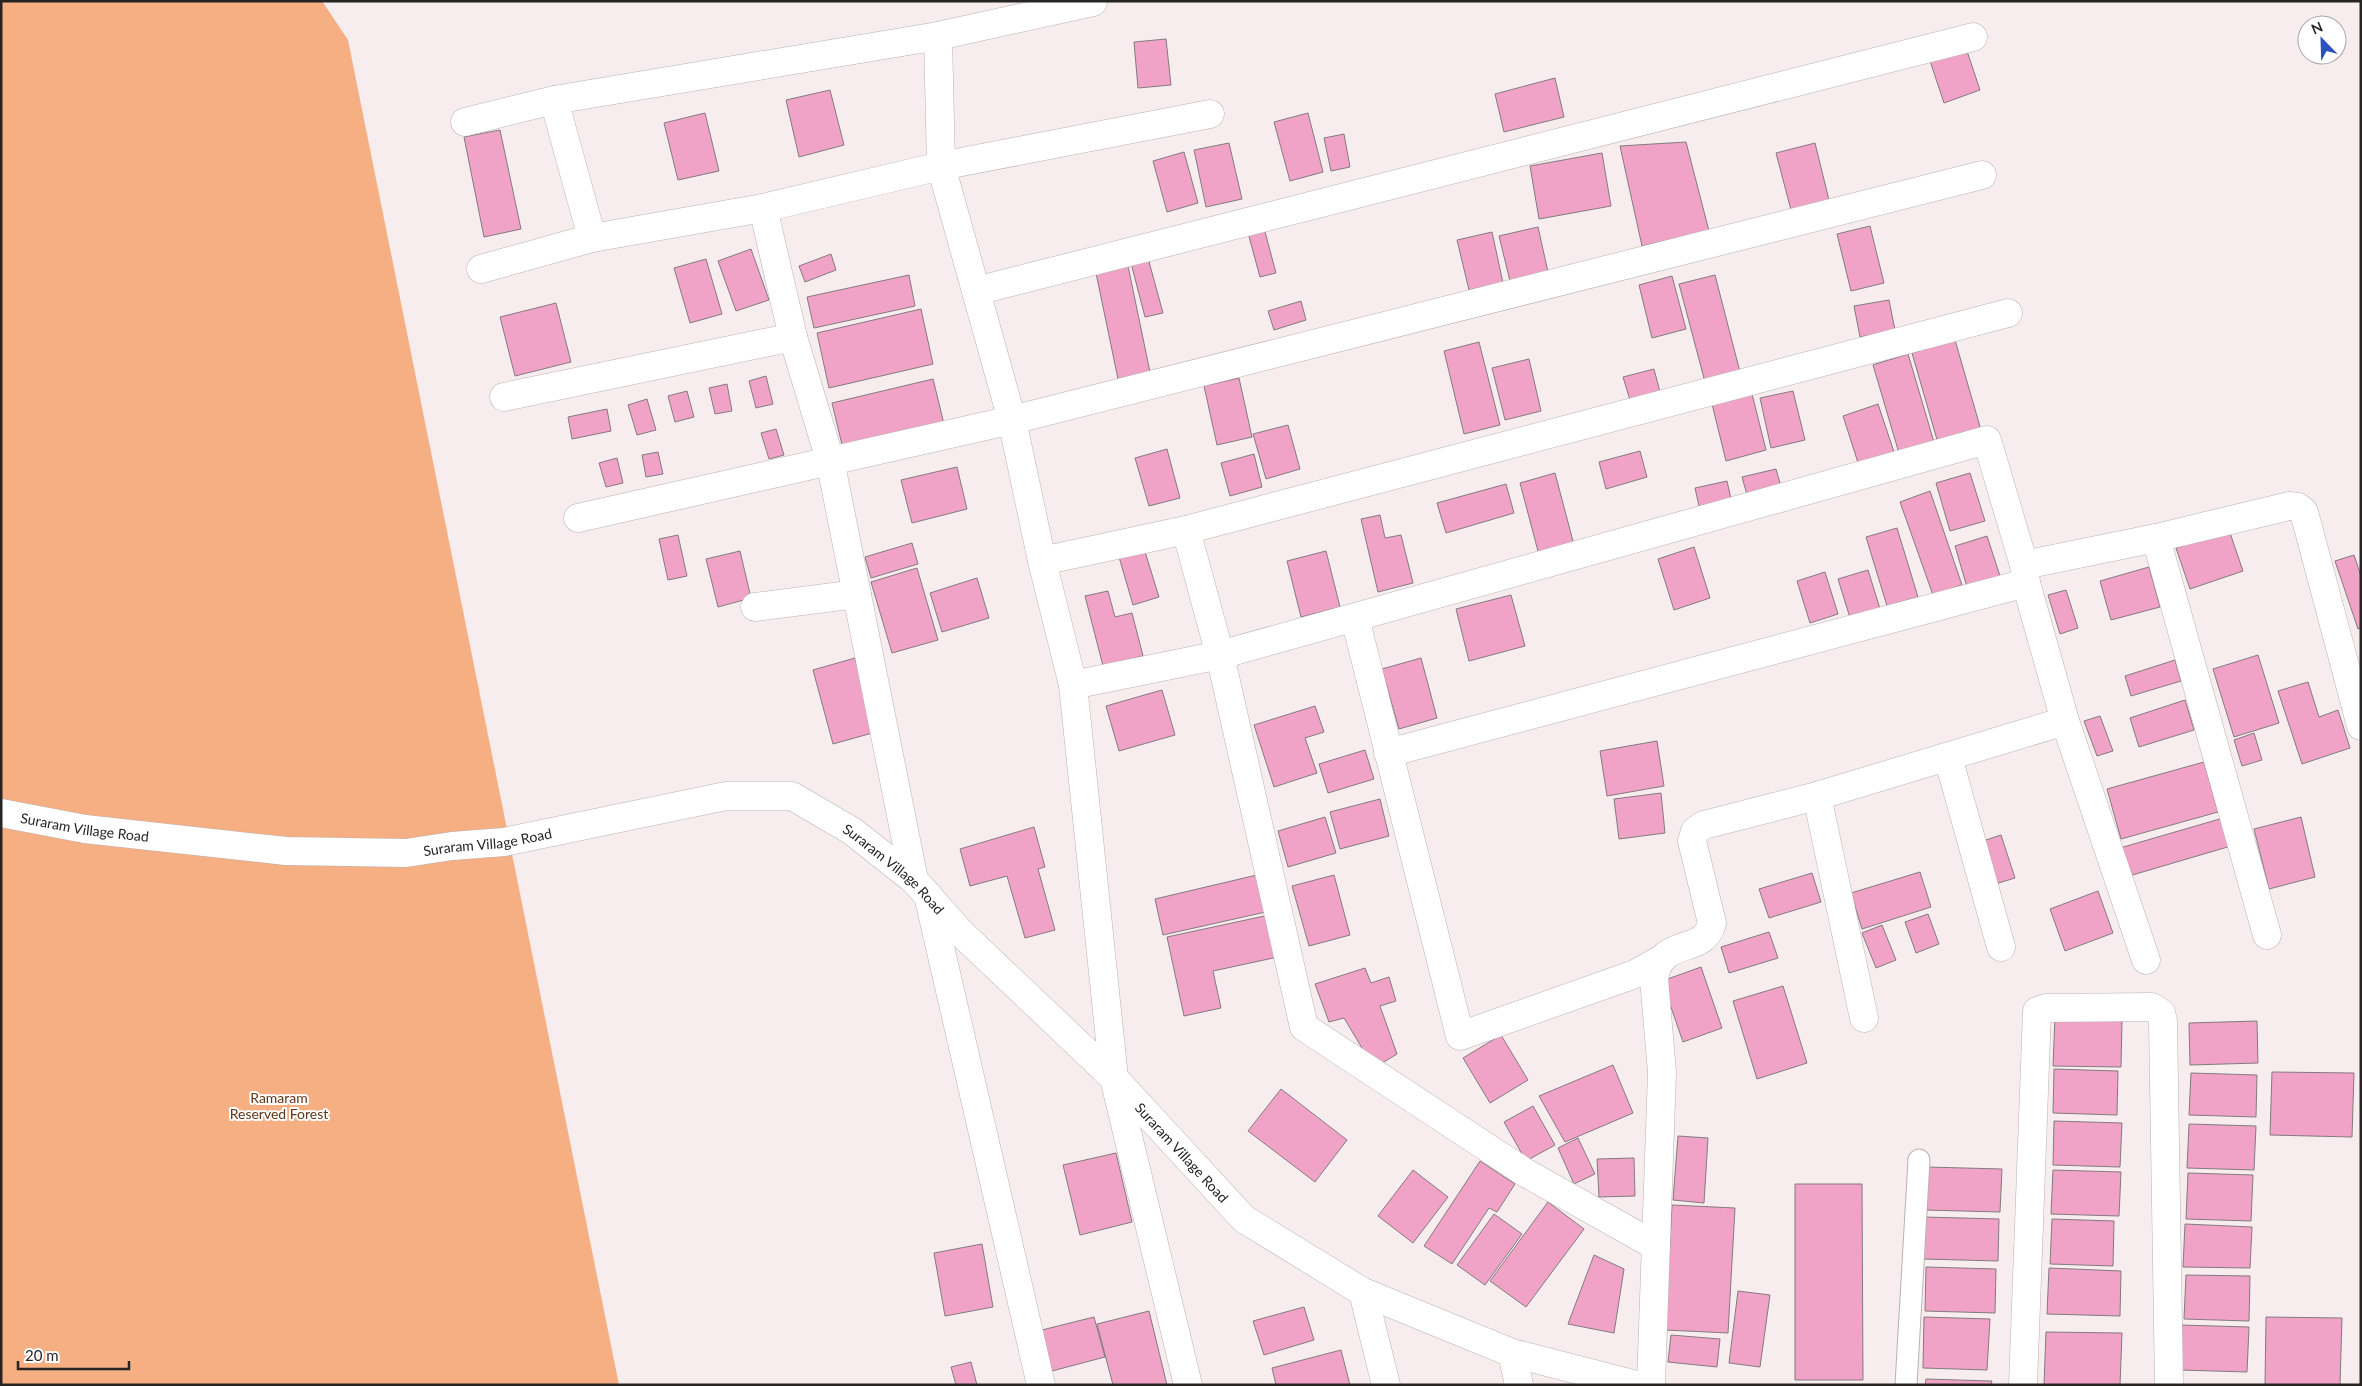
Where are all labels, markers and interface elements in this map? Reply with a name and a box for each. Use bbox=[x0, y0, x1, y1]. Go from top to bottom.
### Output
north arrow bbox=[2297, 15, 2347, 65]
text: N bbox=[2308, 18, 2325, 38]
street label: Suraram Village Road bbox=[19, 808, 150, 844]
street label: Suraram Village Road bbox=[841, 819, 948, 917]
street label: Suraram Village Road bbox=[422, 824, 553, 859]
park label: Ramaram Reserved Forest bbox=[230, 1089, 328, 1122]
street label: Suraram Village Road bbox=[1132, 1099, 1232, 1205]
scale bar bbox=[18, 1338, 129, 1370]
text: 20 m bbox=[25, 1346, 59, 1364]

